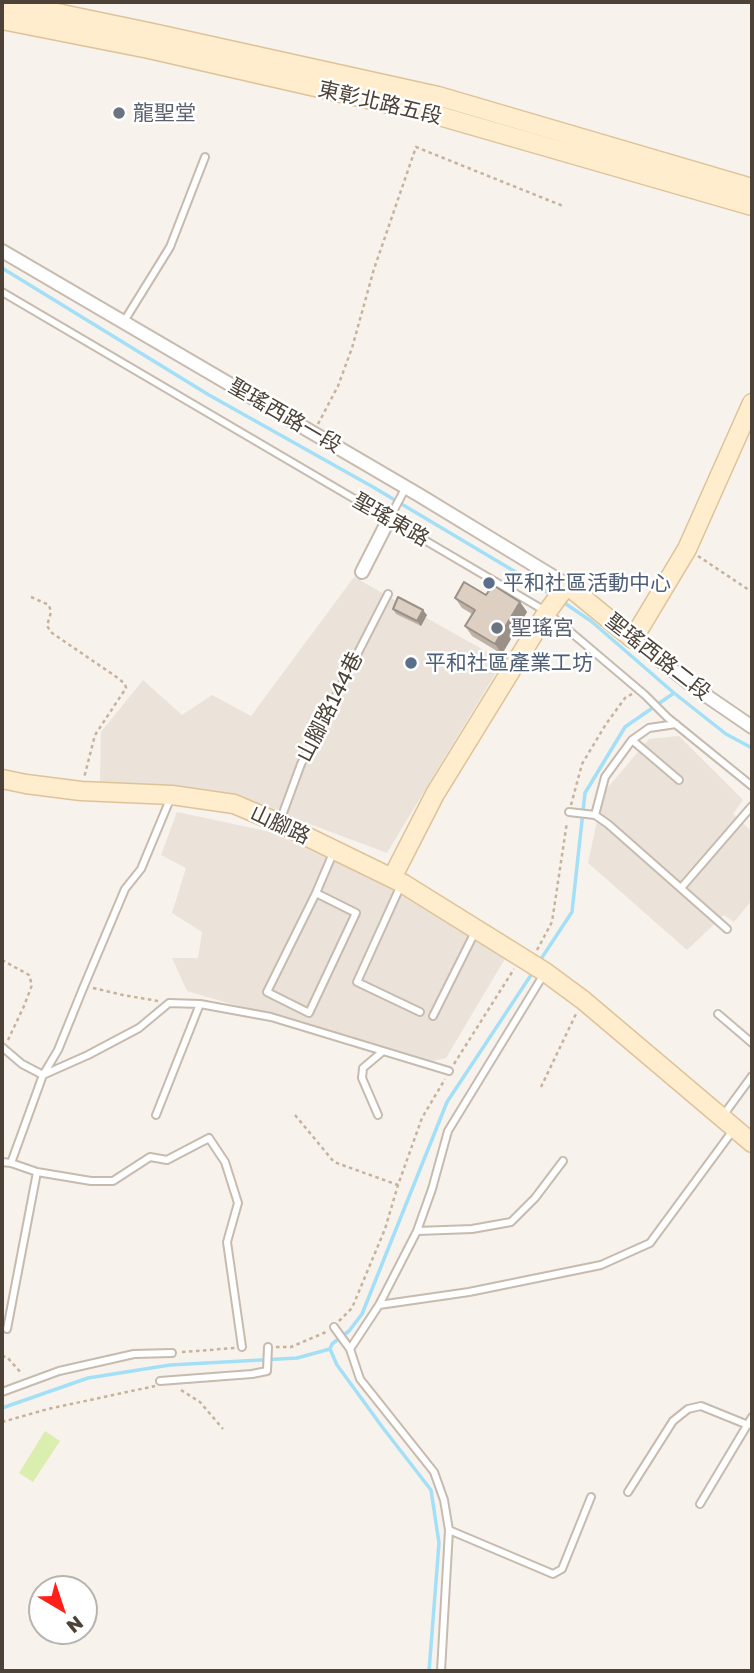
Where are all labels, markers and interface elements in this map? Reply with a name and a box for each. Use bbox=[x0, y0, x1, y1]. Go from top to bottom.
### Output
street label: 東彰北路五段 bbox=[316, 77, 444, 129]
place label: 龍聖堂 bbox=[133, 100, 196, 126]
marker: 龍聖堂 bbox=[111, 105, 127, 121]
street label: 聖瑤西路一段 bbox=[224, 374, 346, 458]
street label: 聖瑤東路 bbox=[348, 488, 434, 552]
place label: 平和社區活動中心 bbox=[503, 570, 671, 596]
marker: 平和社區活動中心 bbox=[481, 575, 497, 591]
street label: 聖瑤西路二段 bbox=[601, 608, 715, 706]
place label: 聖瑤宮 bbox=[511, 615, 574, 641]
marker: 聖瑤宮 bbox=[489, 620, 505, 636]
street label: 山腳路144巷 bbox=[292, 648, 368, 766]
place label: 平和社區產業工坊 bbox=[425, 650, 593, 676]
marker: 平和社區產業工坊 bbox=[403, 655, 419, 671]
street label: 山腳路 bbox=[246, 800, 314, 850]
north arrow bbox=[28, 1575, 98, 1645]
text: N bbox=[62, 1612, 88, 1639]

